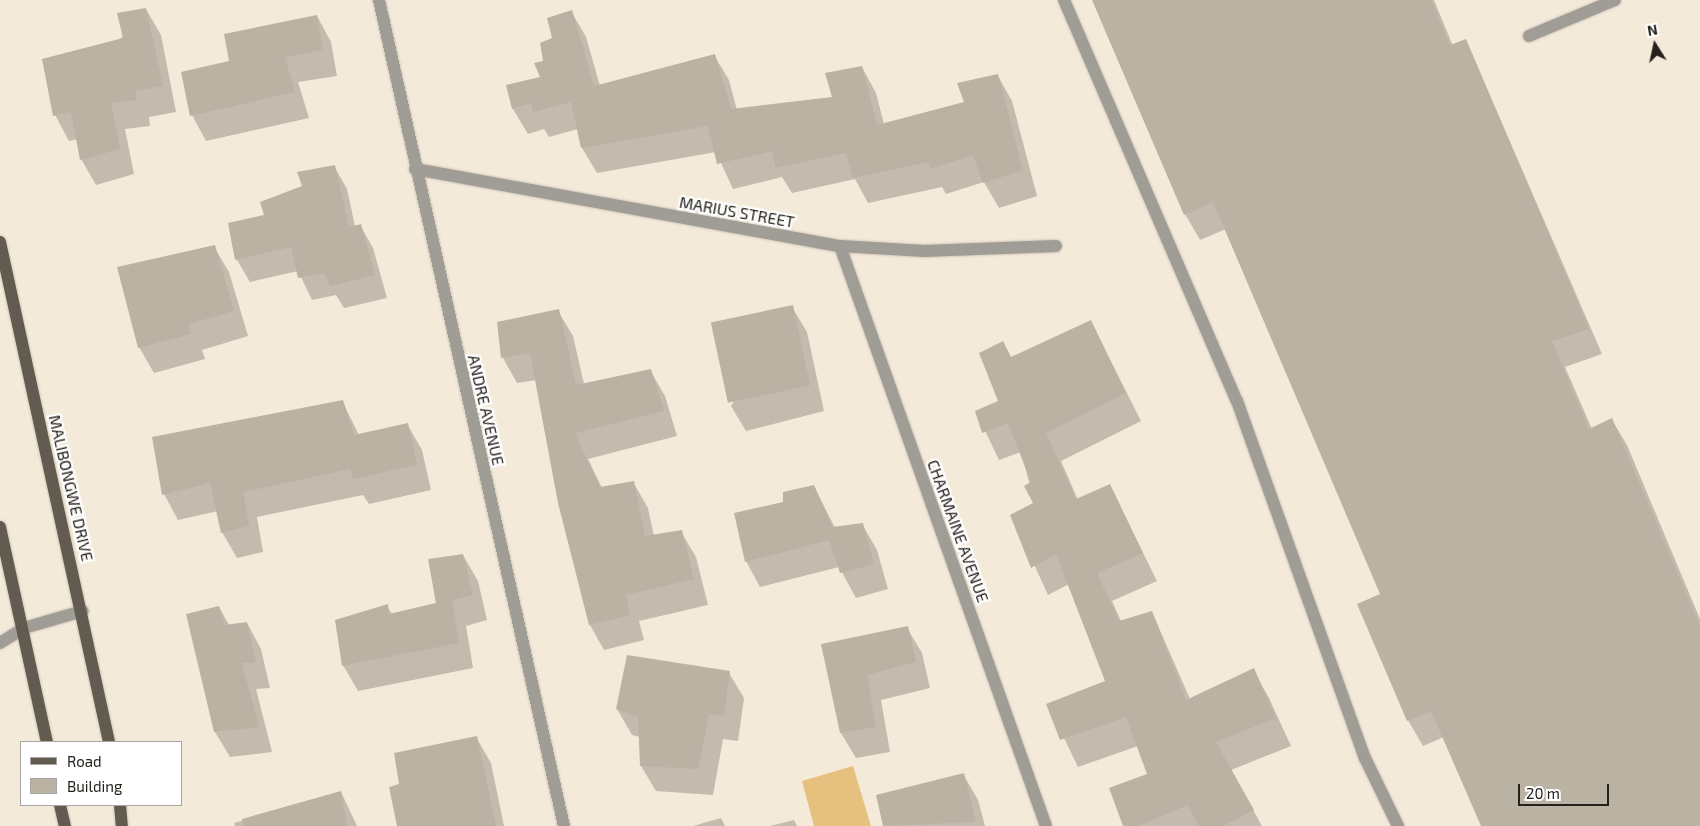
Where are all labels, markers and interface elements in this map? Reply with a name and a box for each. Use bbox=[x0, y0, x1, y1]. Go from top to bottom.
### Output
north arrow bbox=[1630, 20, 1680, 70]
text: N bbox=[1646, 20, 1659, 39]
street label: MARIUS STREET bbox=[678, 192, 796, 232]
street label: ANDRE AVENUE bbox=[464, 353, 508, 467]
street label: MALIBONGWE DRIVE bbox=[45, 413, 97, 563]
street label: CHARMAINE AVENUE bbox=[923, 457, 993, 605]
legend bbox=[20, 741, 182, 806]
text: Road bbox=[67, 752, 102, 770]
scale bar bbox=[1520, 774, 1611, 806]
text: Building bbox=[67, 777, 122, 795]
text: 20 m bbox=[1526, 784, 1560, 802]

